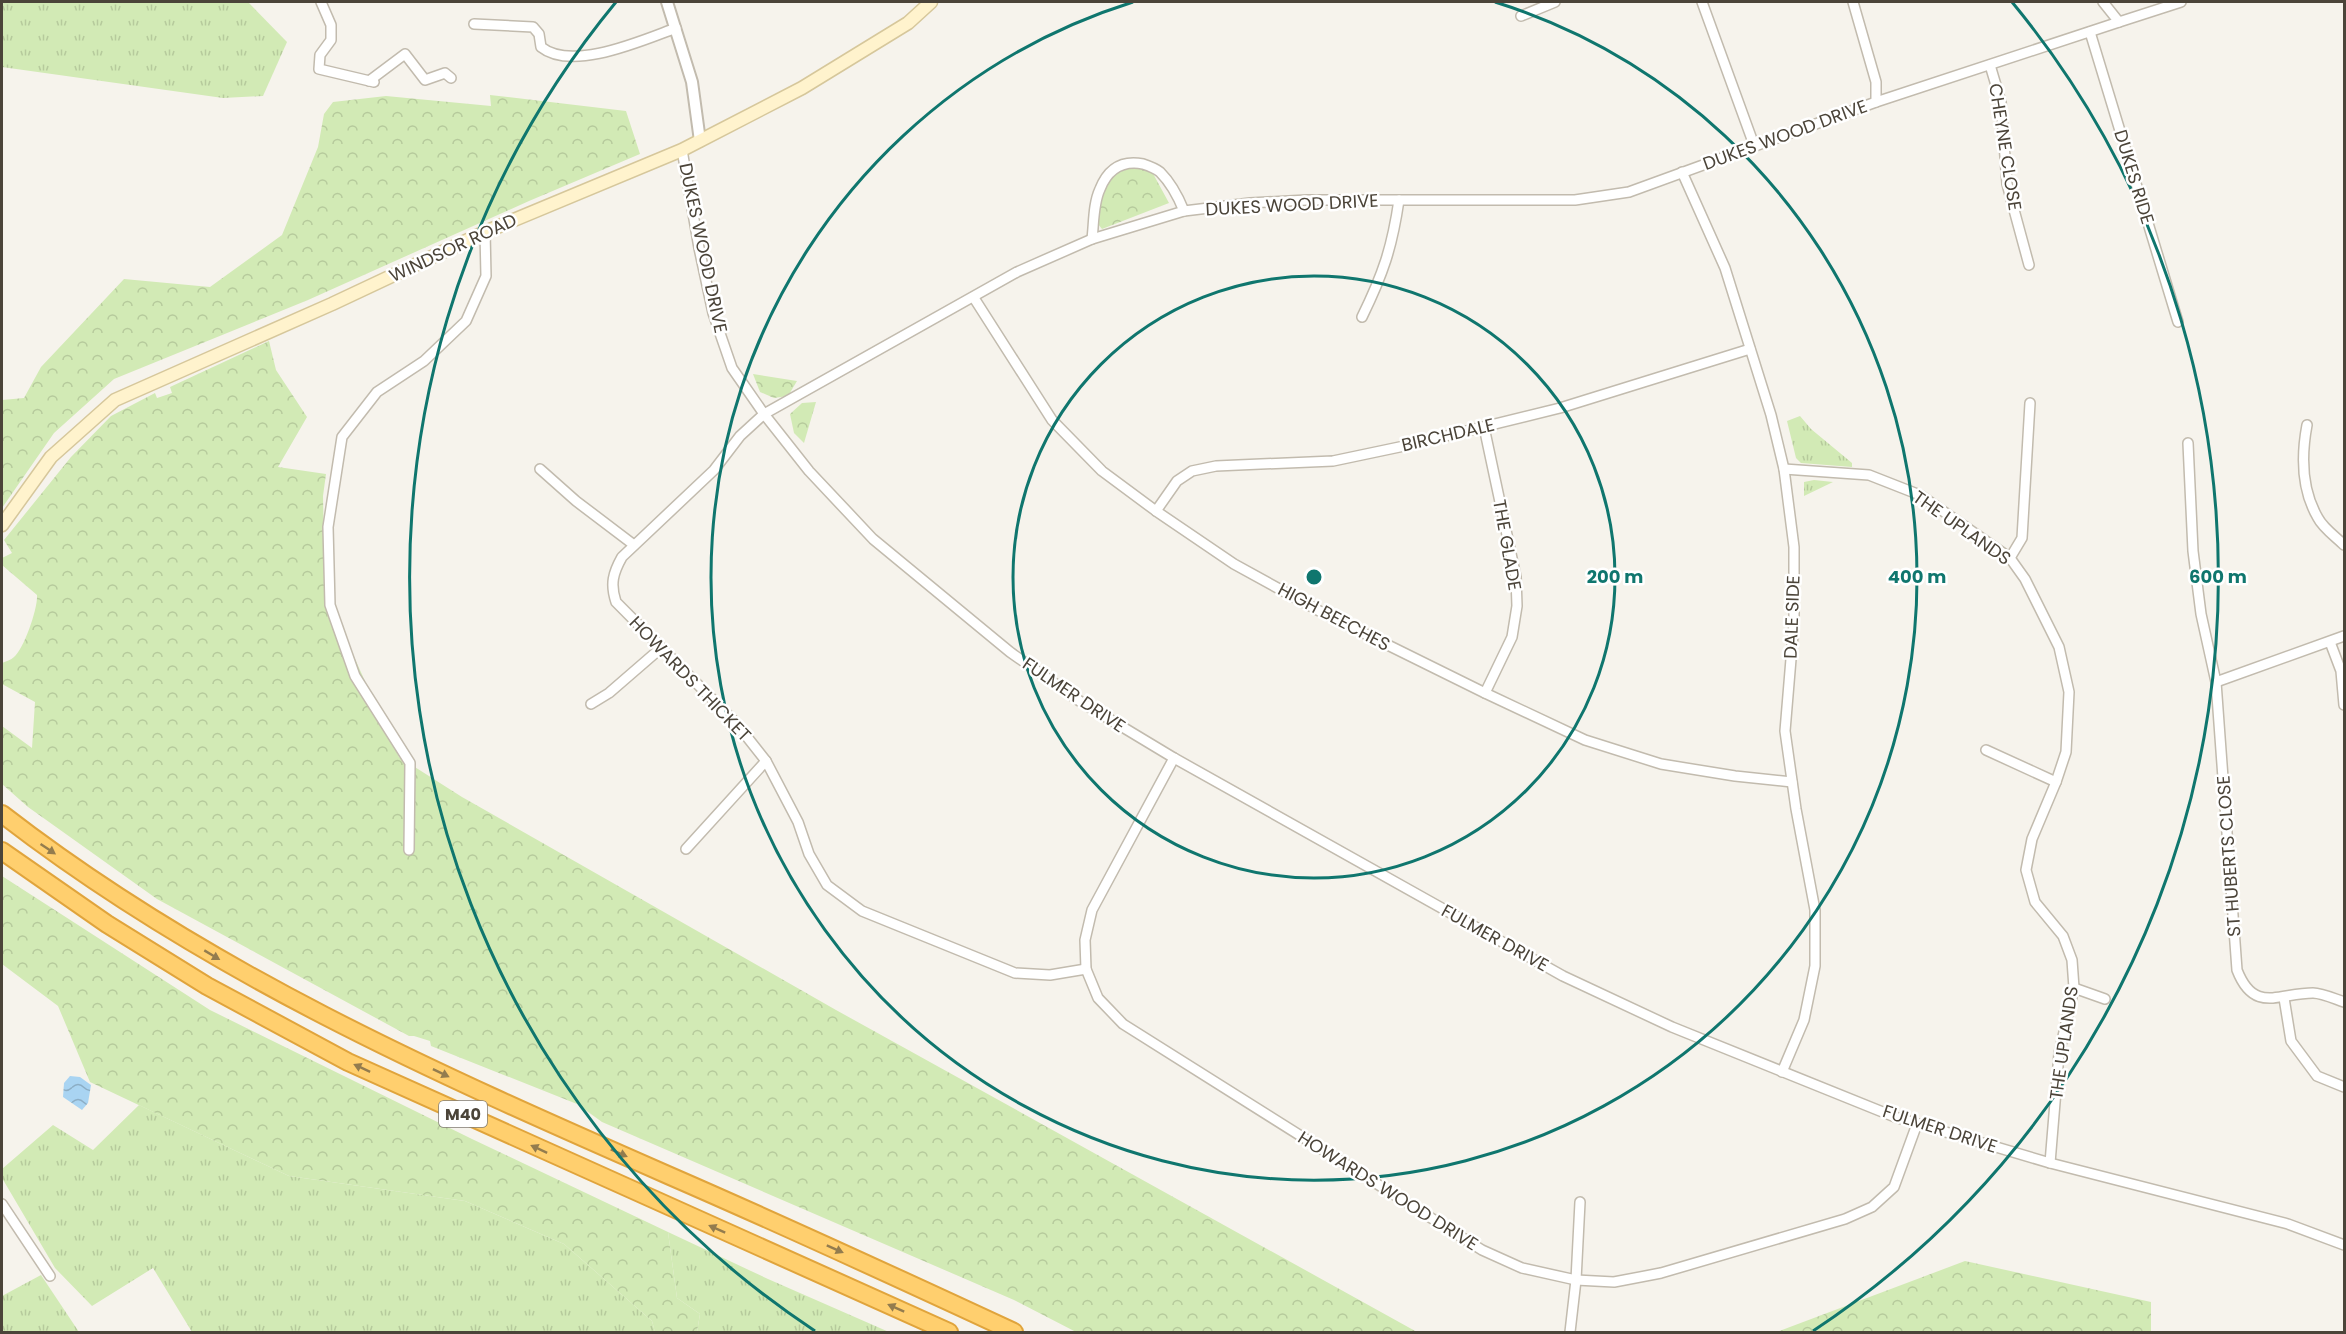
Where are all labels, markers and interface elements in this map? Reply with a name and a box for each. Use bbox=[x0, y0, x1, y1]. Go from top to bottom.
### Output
street label: CHEYNE CLOSE bbox=[1983, 82, 2028, 212]
street label: DUKES WOOD DRIVE bbox=[1699, 93, 1870, 176]
street label: DUKES RIDE bbox=[2108, 127, 2161, 227]
street label: DUKES WOOD DRIVE bbox=[673, 161, 734, 335]
street label: DUKES WOOD DRIVE bbox=[1205, 187, 1379, 222]
street label: WINDSOR ROAD bbox=[385, 207, 521, 288]
street label: BIRCHDALE bbox=[1399, 412, 1497, 457]
street label: THE UPLANDS bbox=[1908, 484, 2016, 571]
street label: THE GLADE bbox=[1487, 497, 1528, 592]
text: 200 m bbox=[1587, 564, 1643, 589]
text: 400 m bbox=[1888, 564, 1946, 589]
text: 600 m bbox=[2189, 564, 2247, 589]
centre of rings bbox=[1304, 567, 1324, 587]
street label: DALE SIDE bbox=[1778, 575, 1805, 659]
street label: HIGH BEECHES bbox=[1274, 576, 1395, 657]
street label: HOWARDS THICKET bbox=[624, 610, 757, 747]
street label: FULMER DRIVE bbox=[1018, 651, 1131, 738]
street label: ST HUBERTS CLOSE bbox=[2210, 775, 2247, 938]
one-way arrow bbox=[40, 843, 56, 855]
street label: FULMER DRIVE bbox=[1437, 898, 1553, 977]
one-way arrow bbox=[204, 950, 220, 961]
street label: THE UPLANDS bbox=[2043, 984, 2084, 1101]
one-way arrow bbox=[352, 1063, 370, 1073]
one-way arrow bbox=[432, 1069, 449, 1078]
street label: FULMER DRIVE bbox=[1880, 1098, 2001, 1159]
road number: M40 bbox=[439, 1101, 487, 1127]
street label: HOWARDS WOOD DRIVE bbox=[1293, 1125, 1483, 1256]
one-way arrow bbox=[530, 1144, 548, 1154]
one-way arrow bbox=[610, 1149, 627, 1158]
one-way arrow bbox=[708, 1224, 726, 1234]
one-way arrow bbox=[827, 1245, 844, 1254]
one-way arrow bbox=[886, 1303, 904, 1313]

